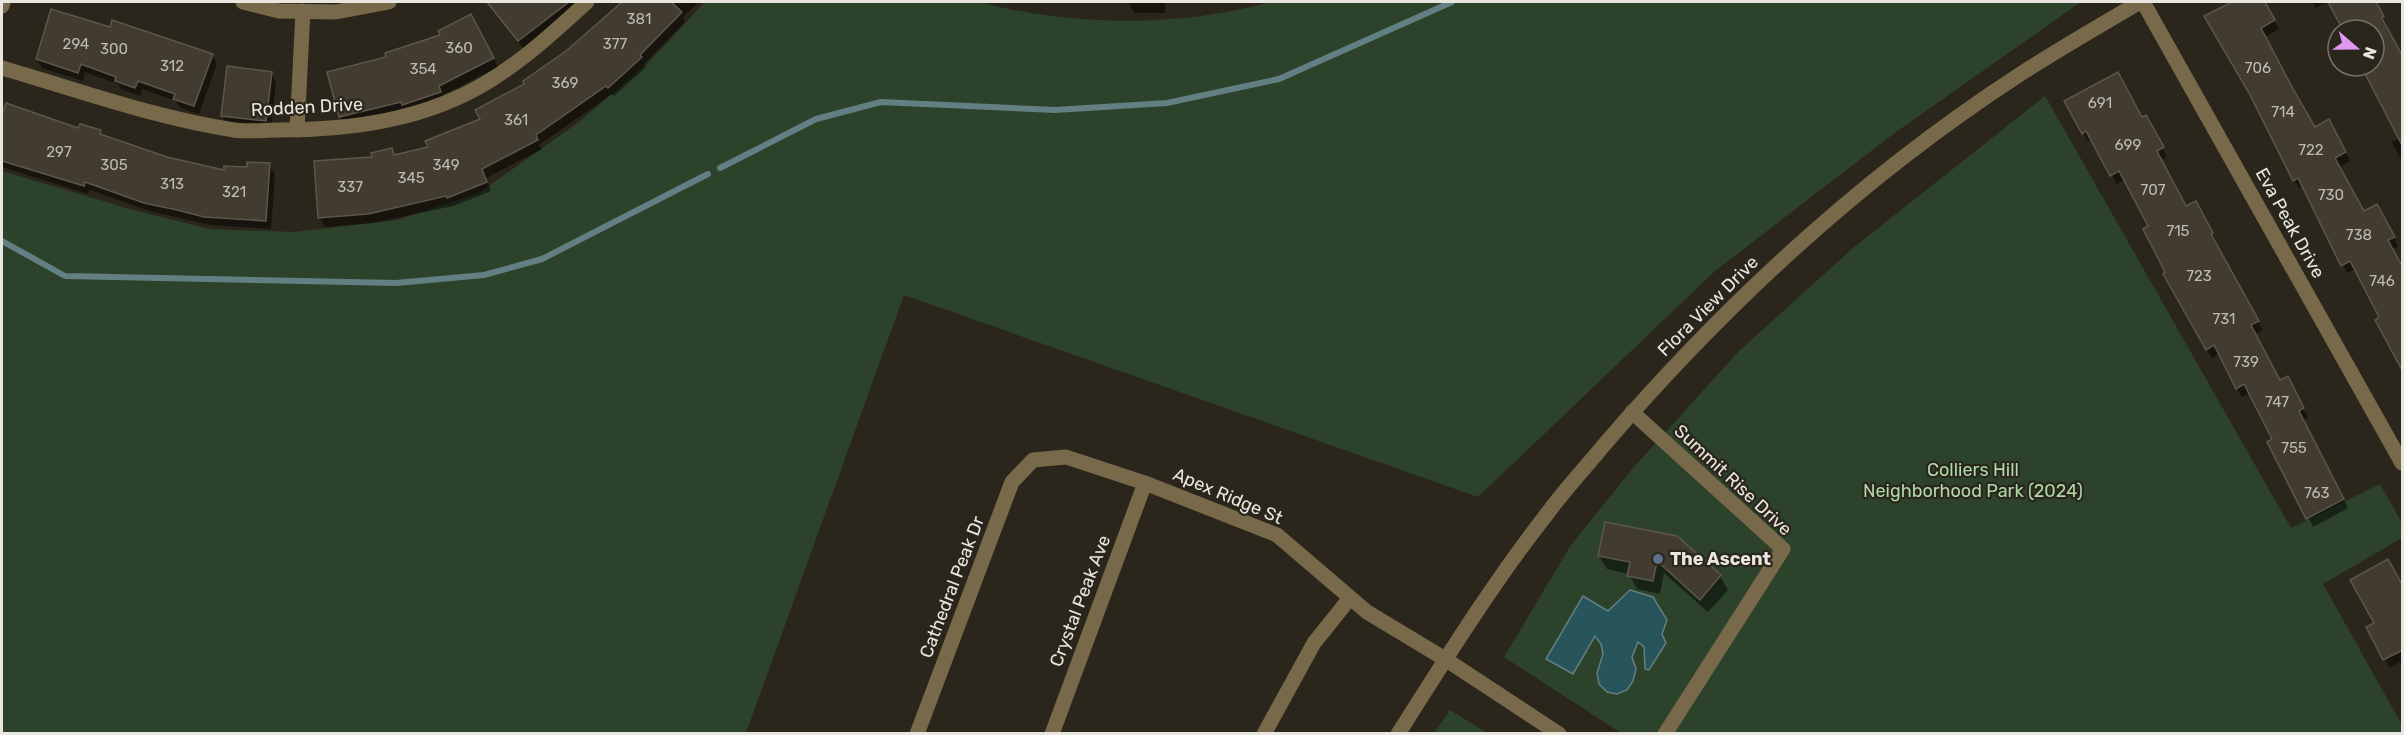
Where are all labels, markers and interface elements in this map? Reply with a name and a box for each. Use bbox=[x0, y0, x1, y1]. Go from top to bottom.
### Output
house number: 381 bbox=[627, 10, 651, 28]
north arrow bbox=[2326, 18, 2386, 78]
house number: 294 bbox=[63, 35, 89, 53]
house number: 377 bbox=[603, 35, 628, 53]
house number: 360 bbox=[445, 39, 473, 57]
house number: 300 bbox=[100, 40, 128, 58]
text: N bbox=[2359, 44, 2381, 62]
house number: 312 bbox=[160, 57, 184, 75]
house number: 706 bbox=[2245, 59, 2271, 77]
house number: 354 bbox=[409, 60, 437, 78]
house number: 369 bbox=[552, 74, 579, 92]
street label: Rodden Drive bbox=[250, 93, 364, 121]
house number: 691 bbox=[2088, 94, 2112, 112]
house number: 714 bbox=[2271, 103, 2295, 121]
house number: 361 bbox=[504, 111, 528, 129]
house number: 699 bbox=[2115, 136, 2142, 154]
house number: 722 bbox=[2298, 141, 2324, 159]
house number: 297 bbox=[46, 143, 72, 161]
house number: 305 bbox=[100, 156, 128, 174]
house number: 349 bbox=[432, 156, 460, 174]
street label: Eva Peak Drive bbox=[2251, 164, 2329, 282]
house number: 345 bbox=[397, 169, 425, 187]
house number: 313 bbox=[160, 175, 184, 193]
house number: 337 bbox=[337, 178, 363, 196]
house number: 707 bbox=[2141, 181, 2166, 199]
house number: 321 bbox=[222, 183, 246, 201]
house number: 730 bbox=[2318, 186, 2344, 204]
house number: 715 bbox=[2166, 222, 2190, 240]
house number: 738 bbox=[2346, 226, 2372, 244]
street label: Flora View Drive bbox=[1653, 251, 1763, 361]
house number: 723 bbox=[2186, 267, 2212, 285]
house number: 746 bbox=[2369, 272, 2395, 290]
house number: 731 bbox=[2213, 310, 2235, 328]
house number: 739 bbox=[2233, 353, 2259, 371]
house number: 747 bbox=[2265, 393, 2289, 411]
street label: Summit Rise Drive bbox=[1670, 420, 1796, 540]
house number: 755 bbox=[2281, 439, 2307, 457]
park label: Colliers Hill Neighborhood Park (2024) bbox=[1863, 459, 2083, 502]
street label: Apex Ridge St bbox=[1170, 463, 1286, 529]
house number: 763 bbox=[2304, 484, 2330, 502]
street label: Cathedral Peak Dr bbox=[915, 513, 989, 661]
street label: Crystal Peak Ave bbox=[1045, 532, 1115, 670]
place label: The Ascent bbox=[1670, 548, 1771, 570]
marker: The Ascent bbox=[1651, 552, 1665, 566]

